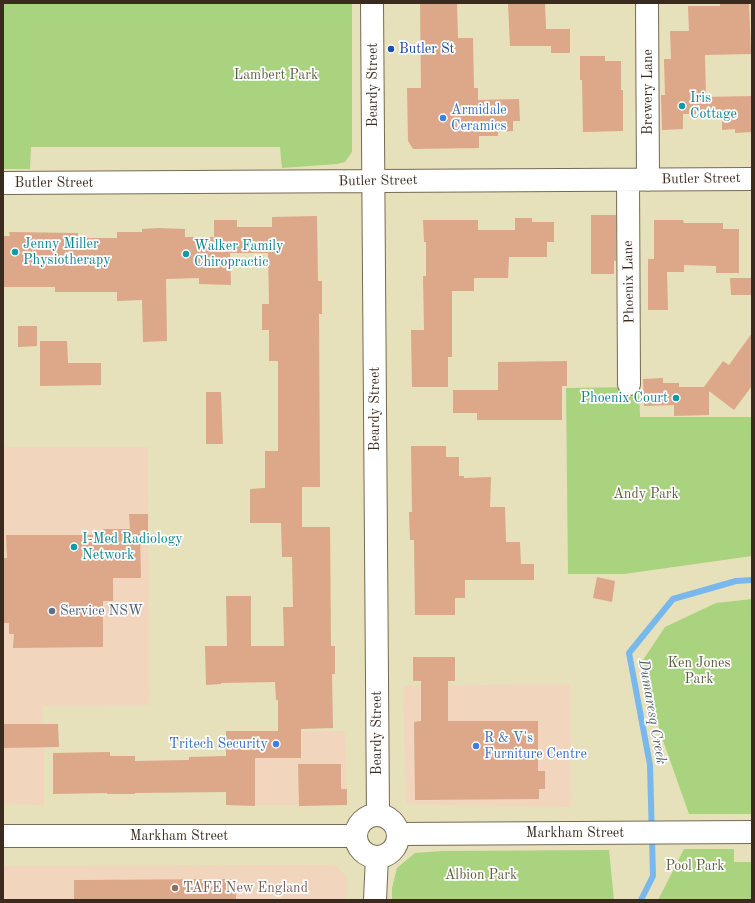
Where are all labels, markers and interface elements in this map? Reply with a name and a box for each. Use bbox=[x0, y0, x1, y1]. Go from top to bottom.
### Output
place label: Butler St bbox=[399, 41, 454, 57]
street label: Beardy Street bbox=[365, 43, 381, 127]
marker: Butler St bbox=[386, 44, 396, 54]
street label: Brewery Lane bbox=[640, 49, 656, 135]
park label: Lambert Park bbox=[234, 67, 318, 83]
place label: Iris Cottage bbox=[690, 90, 737, 122]
marker: Iris Cottage bbox=[677, 101, 687, 111]
place label: Armidale Ceramics bbox=[451, 102, 507, 134]
marker: Armidale Ceramics bbox=[438, 113, 448, 123]
street label: Butler Street bbox=[661, 170, 741, 188]
street label: Butler Street bbox=[338, 172, 418, 190]
street label: Butler Street bbox=[14, 175, 94, 191]
place label: Jenny Miller Physiotherapy bbox=[23, 236, 111, 268]
place label: Walker Family Chiropractic bbox=[194, 238, 283, 270]
street label: Phoenix Lane bbox=[620, 240, 638, 324]
marker: Jenny Miller Physiotherapy bbox=[10, 247, 20, 257]
marker: Walker Family Chiropractic bbox=[181, 249, 191, 259]
street label: Beardy Street bbox=[367, 367, 383, 451]
place label: Phoenix Court bbox=[581, 390, 668, 406]
marker: Phoenix Court bbox=[671, 393, 681, 403]
park label: Andy Park bbox=[613, 486, 679, 502]
place label: I-Med Radiology Network bbox=[82, 531, 183, 564]
marker: I-Med Radiology Network bbox=[69, 542, 79, 552]
place label: Service NSW bbox=[60, 603, 143, 619]
marker: Service NSW bbox=[47, 606, 57, 616]
park label: Ken Jones Park bbox=[667, 655, 731, 688]
water label: Dumaresq Creek bbox=[634, 658, 670, 766]
street label: Beardy Street bbox=[369, 691, 385, 775]
place label: R & V's Furniture Centre bbox=[484, 730, 587, 762]
place label: Tritech Security bbox=[169, 736, 268, 752]
marker: Tritech Security bbox=[271, 739, 281, 749]
marker: R & V's Furniture Centre bbox=[471, 741, 481, 751]
street label: Markham Street bbox=[526, 825, 624, 841]
street label: Markham Street bbox=[130, 828, 228, 844]
park label: Pool Park bbox=[665, 858, 725, 874]
park label: Albion Park bbox=[445, 867, 517, 883]
place label: TAFE New England bbox=[183, 880, 308, 896]
marker: TAFE New England bbox=[170, 883, 180, 893]

